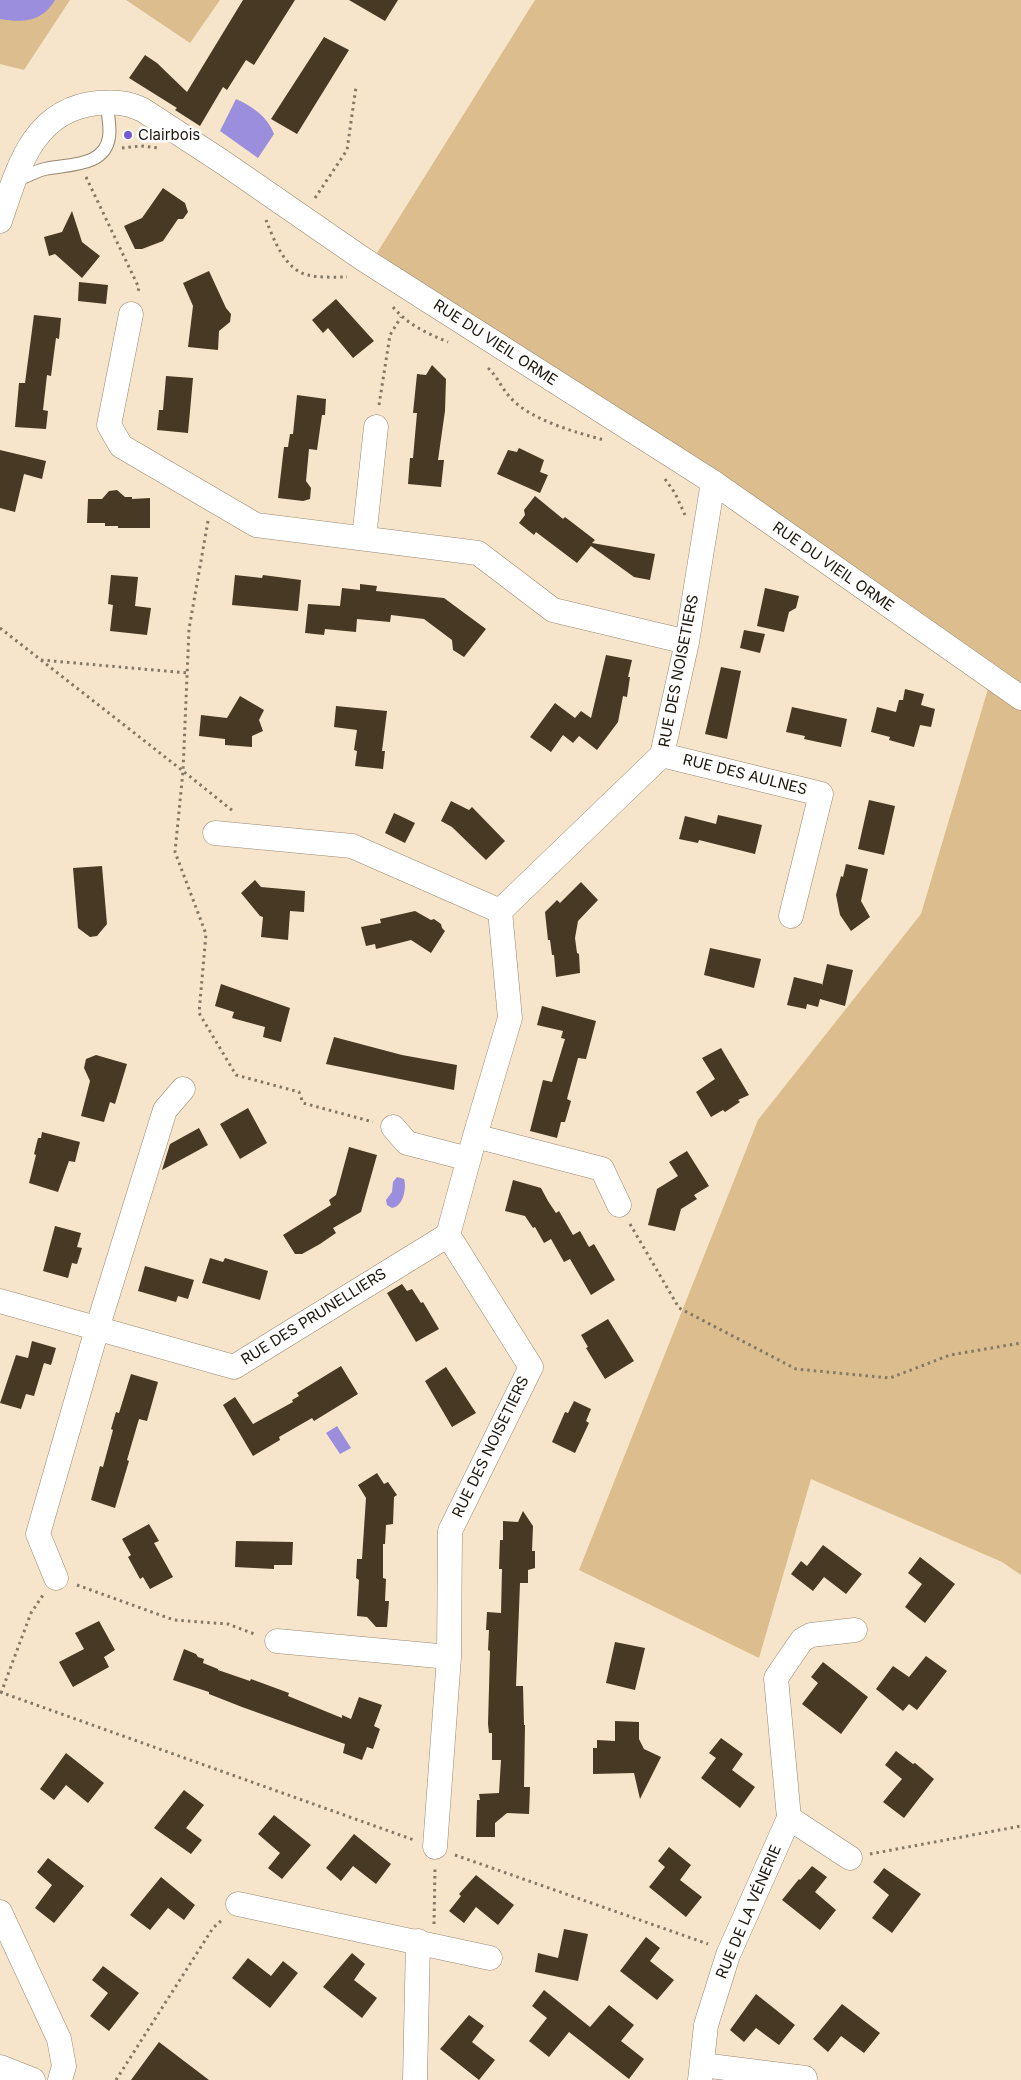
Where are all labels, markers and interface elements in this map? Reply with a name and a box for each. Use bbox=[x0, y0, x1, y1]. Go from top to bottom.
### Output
place label: Clairbois bbox=[138, 126, 200, 144]
marker: Clairbois bbox=[122, 129, 134, 141]
street label: RUE DU VIEIL ORME bbox=[430, 296, 560, 390]
street label: RUE DU VIEIL ORME bbox=[769, 518, 897, 616]
street label: RUE DES NOISETIERS bbox=[655, 593, 703, 749]
street label: RUE DES AULNES bbox=[681, 751, 809, 799]
street label: RUE DES PRUNELLIERS bbox=[238, 1265, 390, 1369]
street label: RUE DES NOISETIERS bbox=[449, 1373, 533, 1521]
street label: RUE DE LA VÉNERIE bbox=[713, 1842, 785, 1982]

